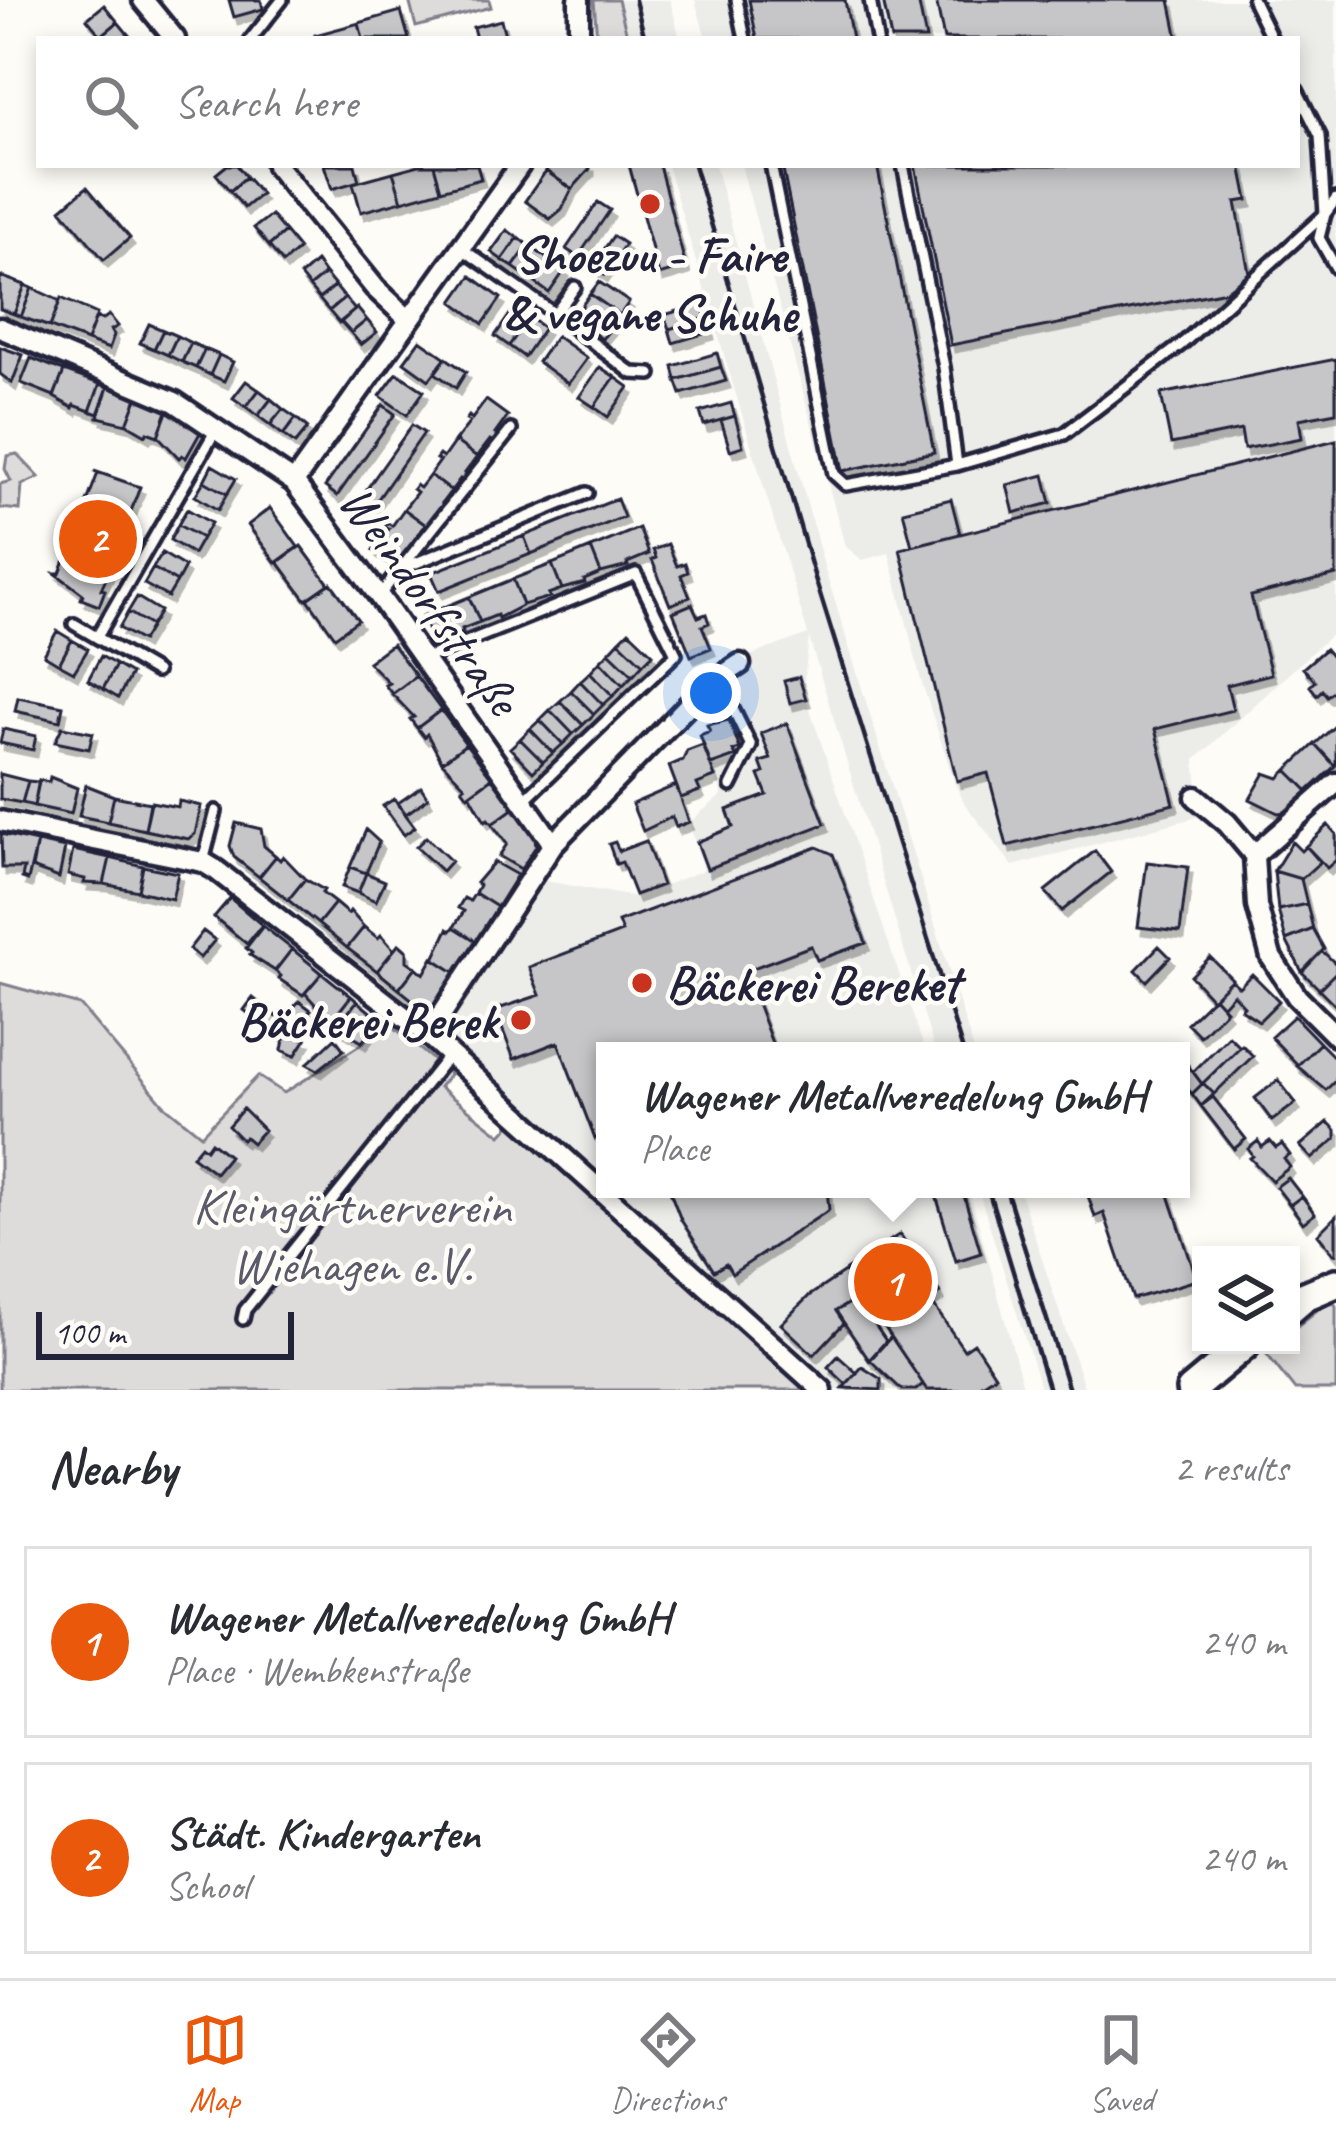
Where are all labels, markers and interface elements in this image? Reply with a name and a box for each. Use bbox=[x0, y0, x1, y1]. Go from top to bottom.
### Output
search box bbox=[36, 36, 1300, 168]
icon: search bbox=[78, 69, 144, 135]
text: Search here bbox=[174, 74, 357, 131]
marker: Shoezuu - Faire & vegane Schuhe bbox=[637, 191, 663, 217]
place label: Shoezuu - Faire & vegane Schuhe bbox=[503, 223, 801, 346]
street label: Weindorfstraße bbox=[325, 472, 537, 730]
pin: 2 bbox=[59, 494, 137, 584]
your location bbox=[681, 663, 741, 723]
place label: Bäckerei Bereket bbox=[666, 952, 967, 1016]
marker: Bäckerei Bereket bbox=[629, 970, 655, 996]
place label: Bäckerei Berek bbox=[237, 989, 501, 1053]
marker: Bäckerei Berek bbox=[508, 1007, 534, 1033]
popup bbox=[596, 1042, 1190, 1198]
text: Wagener Metallveredelung GmbH bbox=[641, 1067, 1145, 1124]
text: Place bbox=[641, 1124, 709, 1173]
park label: Kleingärtnerverein Wiehagen e.V. bbox=[193, 1174, 513, 1297]
pin: 1 bbox=[854, 1237, 932, 1327]
map controls bbox=[1192, 1246, 1300, 1354]
button: layers bbox=[1192, 1246, 1300, 1354]
scale bar bbox=[36, 1306, 294, 1359]
text: 100 m bbox=[54, 1312, 125, 1354]
text: Nearby bbox=[48, 1436, 176, 1500]
text: 2 results bbox=[1174, 1444, 1288, 1493]
text: Wagener Metallveredelung GmbH bbox=[165, 1589, 670, 1646]
text: 1 bbox=[81, 1618, 99, 1667]
text: 240 m bbox=[1201, 1618, 1285, 1667]
text: Place · Wembkenstraße bbox=[165, 1646, 469, 1695]
text: Städt. Kindergarten bbox=[165, 1805, 480, 1862]
text: 2 bbox=[81, 1834, 99, 1883]
text: 240 m bbox=[1201, 1834, 1285, 1883]
text: School bbox=[165, 1862, 249, 1911]
tab: Map bbox=[182, 2007, 248, 2121]
tab: Directions bbox=[611, 2007, 725, 2121]
tab: Saved bbox=[1088, 2007, 1154, 2121]

